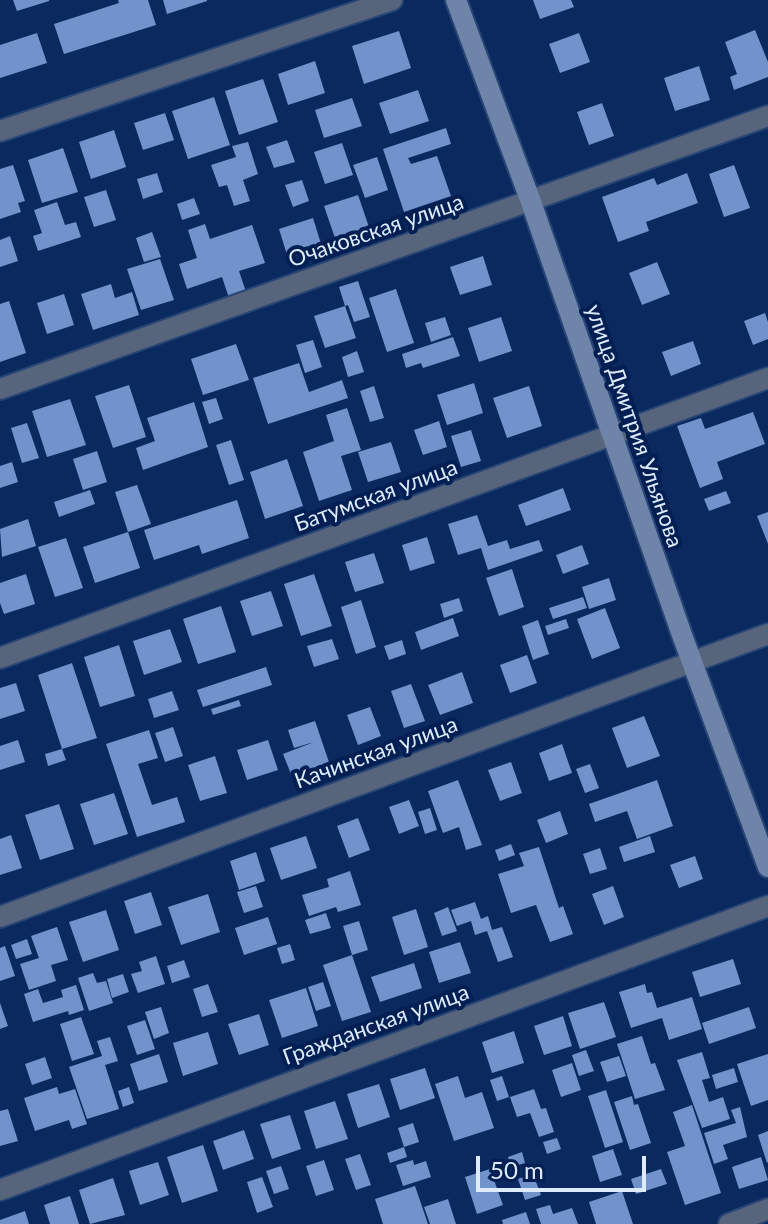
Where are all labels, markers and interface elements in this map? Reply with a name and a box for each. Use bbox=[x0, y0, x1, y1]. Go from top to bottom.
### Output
street label: Очаковская улица bbox=[285, 189, 467, 273]
street label: улица Дмитрия Ульянова bbox=[580, 301, 688, 551]
street label: Батумская улица bbox=[291, 454, 461, 538]
street label: Качинская улица bbox=[291, 711, 461, 795]
street label: Гражданская улица bbox=[279, 979, 473, 1071]
scale bar bbox=[480, 1140, 650, 1190]
text: 50 m bbox=[490, 1155, 544, 1184]

